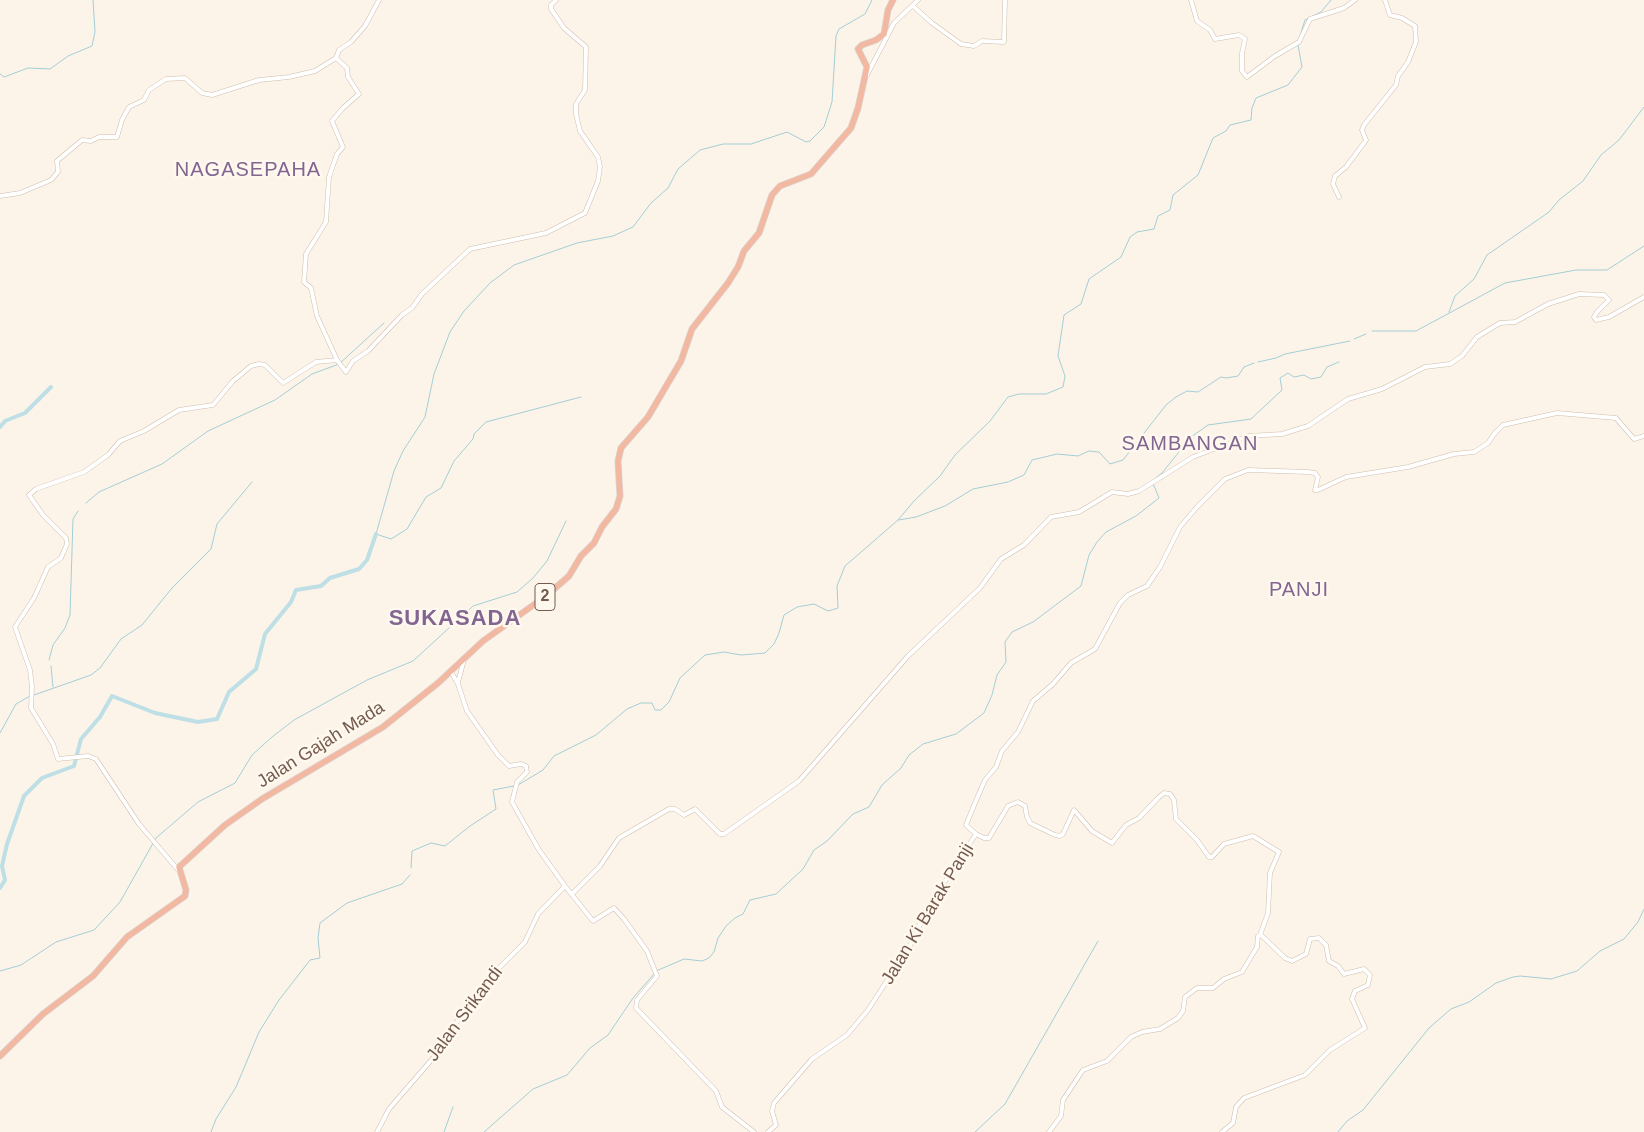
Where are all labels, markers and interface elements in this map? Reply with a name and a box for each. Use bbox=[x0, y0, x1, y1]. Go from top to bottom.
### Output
district label: NAGASEPAHA bbox=[174, 158, 322, 182]
district label: SAMBANGAN bbox=[1120, 432, 1260, 456]
district label: PANJI bbox=[1268, 578, 1330, 602]
road number: 2 bbox=[535, 584, 555, 610]
district label: SUKASADA bbox=[388, 606, 522, 632]
street label: Jalan Gajah Mada bbox=[253, 697, 389, 793]
street label: Jalan Ki Barak Panji bbox=[877, 839, 979, 989]
street label: Jalan Srikandi bbox=[422, 962, 508, 1066]

